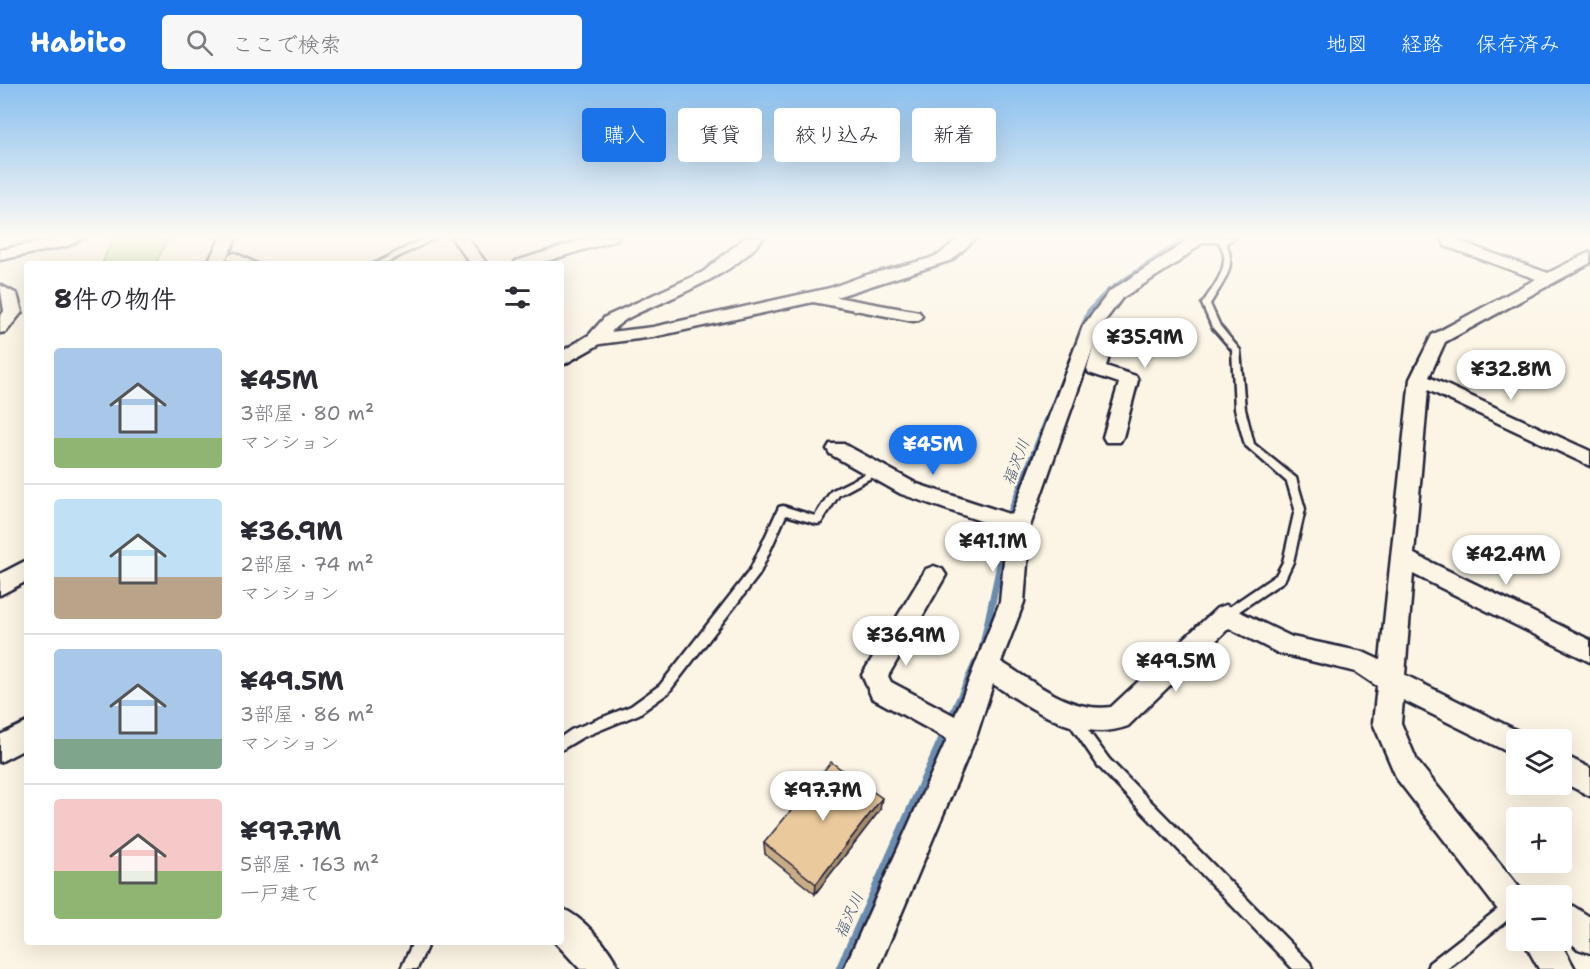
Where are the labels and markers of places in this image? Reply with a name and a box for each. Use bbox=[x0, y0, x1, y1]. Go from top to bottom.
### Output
pin: ¥35.9M bbox=[1096, 318, 1194, 369]
pin: ¥32.8M bbox=[1462, 350, 1560, 401]
pin: ¥45M bbox=[897, 425, 969, 476]
pin: ¥41.1M bbox=[944, 522, 1042, 573]
pin: ¥42.4M bbox=[1457, 535, 1555, 586]
pin: ¥36.9M bbox=[857, 616, 955, 667]
pin: ¥49.5M bbox=[1127, 642, 1225, 693]
pin: ¥97.7M bbox=[774, 771, 872, 822]

